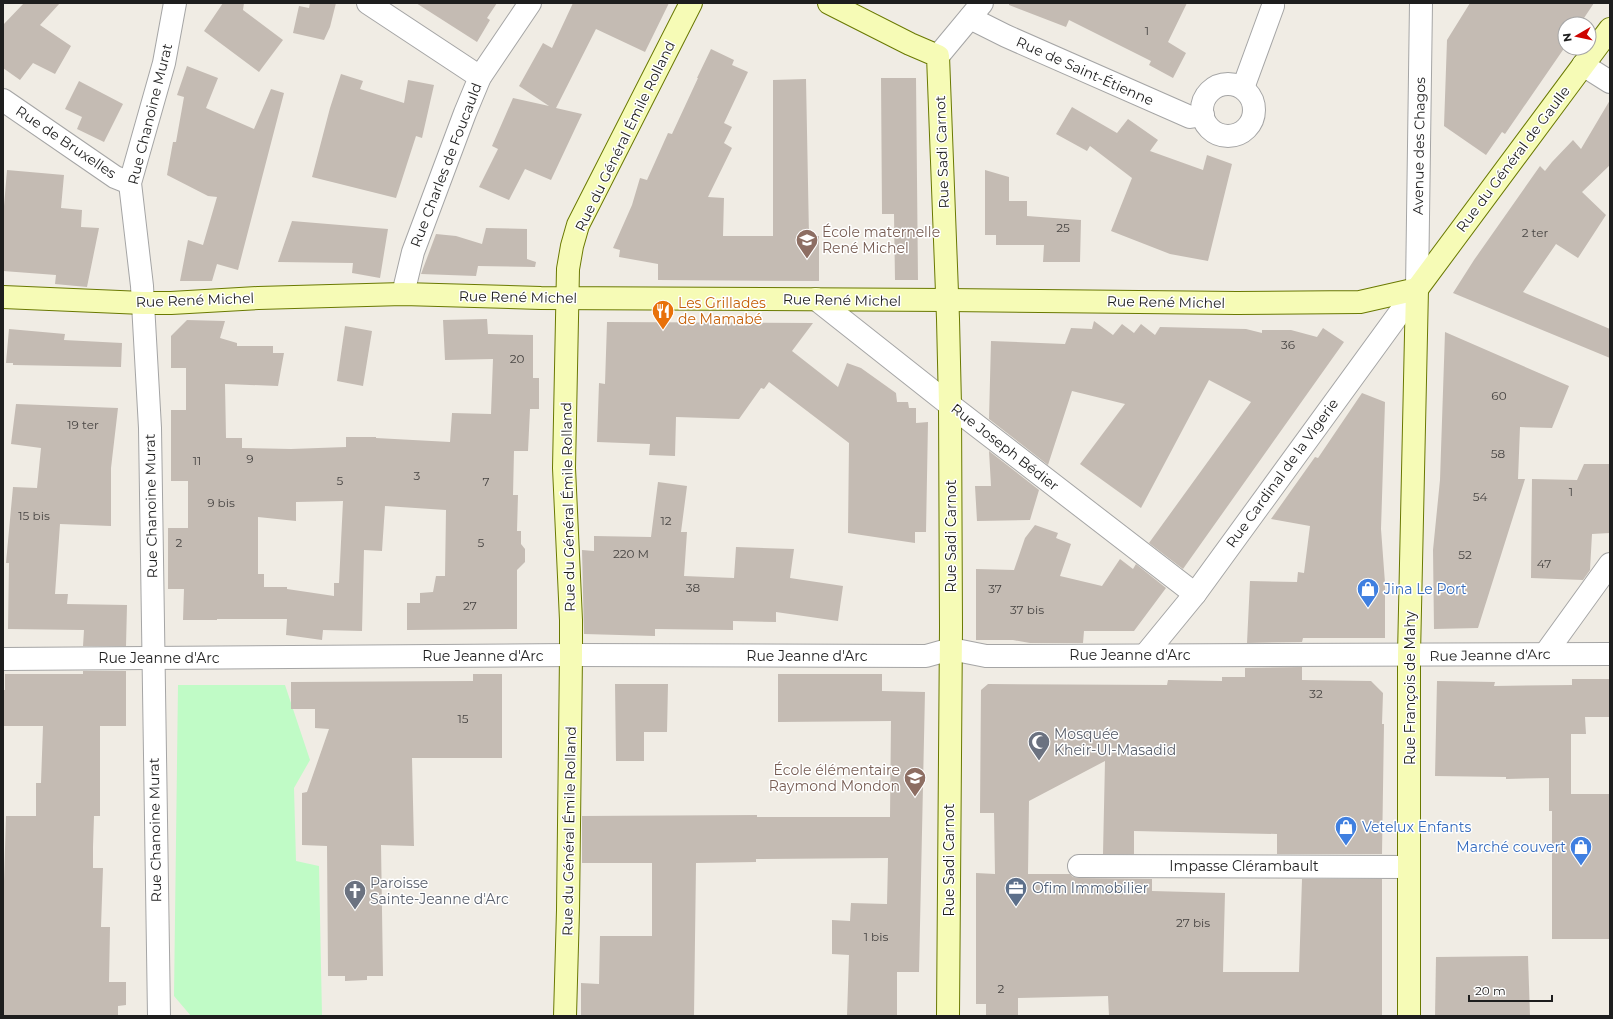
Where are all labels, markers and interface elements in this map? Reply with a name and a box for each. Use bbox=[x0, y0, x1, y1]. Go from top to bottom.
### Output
north arrow bbox=[1557, 16, 1597, 56]
house number: 1 bbox=[1145, 23, 1149, 38]
text: N bbox=[1560, 32, 1575, 43]
street label: Rue de Saint-Étienne bbox=[1013, 33, 1157, 109]
street label: Rue du Général Émile Rolland bbox=[571, 38, 679, 234]
street label: Rue Chanoine Murat bbox=[124, 41, 176, 186]
street label: Avenue des Chagos bbox=[1409, 77, 1429, 215]
street label: Rue Charles de Foucauld bbox=[406, 80, 486, 250]
street label: Rue du Général de Gaulle bbox=[1452, 82, 1574, 236]
street label: Rue Sadi Carnot bbox=[931, 95, 953, 209]
street label: Rue de Bruxelles bbox=[12, 102, 120, 182]
house number: 25 bbox=[1056, 220, 1070, 235]
place label: École maternelle René Michel bbox=[822, 223, 940, 257]
house number: 2 ter bbox=[1522, 225, 1549, 240]
school or university icon: École maternelle René Michel bbox=[794, 227, 820, 260]
street label: Rue René Michel bbox=[459, 287, 577, 307]
street label: Rue René Michel bbox=[136, 289, 254, 311]
street label: Rue René Michel bbox=[783, 290, 901, 310]
street label: Rue René Michel bbox=[1107, 292, 1225, 312]
place label: Les Grillades de Mamabé bbox=[678, 294, 766, 328]
restaurant icon: Les Grillades de Mamabé bbox=[650, 298, 676, 331]
house number: 36 bbox=[1281, 337, 1295, 352]
house number: 20 bbox=[510, 351, 524, 366]
house number: 60 bbox=[1491, 388, 1507, 403]
street label: Rue Cardinal de la Vigerie bbox=[1222, 395, 1342, 551]
street label: Rue Joseph Bédier bbox=[948, 399, 1063, 495]
street label: Rue du Général Émile Rolland bbox=[557, 402, 579, 612]
house number: 19 ter bbox=[67, 417, 99, 432]
street label: Rue Chanoine Murat bbox=[141, 433, 161, 578]
house number: 58 bbox=[1491, 446, 1506, 461]
house number: 9 bbox=[246, 451, 254, 466]
house number: 11 bbox=[193, 453, 201, 468]
house number: 3 bbox=[414, 468, 421, 483]
house number: 5 bbox=[337, 473, 344, 488]
house number: 7 bbox=[482, 474, 490, 489]
street label: Rue Sadi Carnot bbox=[942, 479, 960, 592]
house number: 1 bbox=[1569, 484, 1573, 499]
house number: 54 bbox=[1473, 489, 1487, 504]
house number: 9 bis bbox=[207, 495, 235, 510]
house number: 15 bis bbox=[18, 508, 50, 523]
house number: 12 bbox=[660, 513, 672, 528]
house number: 2 bbox=[176, 535, 183, 550]
house number: 5 bbox=[478, 535, 485, 550]
house number: 220 M bbox=[613, 546, 649, 561]
house number: 52 bbox=[1458, 547, 1472, 562]
house number: 47 bbox=[1537, 556, 1551, 571]
shop icon: Jina Le Port bbox=[1355, 576, 1381, 609]
house number: 38 bbox=[686, 580, 701, 595]
place label: Jina Le Port bbox=[1383, 580, 1467, 598]
house number: 37 bbox=[988, 581, 1002, 596]
house number: 27 bbox=[463, 598, 477, 613]
house number: 37 bis bbox=[1010, 602, 1044, 617]
street label: Rue François de Mahy bbox=[1401, 611, 1419, 765]
street label: Rue Jeanne d'Arc bbox=[1429, 645, 1551, 665]
street label: Rue Jeanne d'Arc bbox=[1069, 646, 1191, 664]
street label: Rue Jeanne d'Arc bbox=[422, 647, 544, 665]
street label: Rue Jeanne d'Arc bbox=[746, 647, 868, 665]
street label: Rue Jeanne d'Arc bbox=[98, 649, 220, 667]
house number: 32 bbox=[1309, 686, 1323, 701]
house number: 15 bbox=[457, 711, 469, 726]
place label: Mosquée Kheir-Ul-Masadid bbox=[1054, 725, 1176, 759]
street label: Rue du Général Émile Rolland bbox=[558, 726, 580, 936]
mosque icon: Mosquée Kheir-Ul-Masadid bbox=[1026, 729, 1052, 762]
street label: Rue Chanoine Murat bbox=[145, 757, 165, 902]
place label: École élémentaire Raymond Mondon bbox=[769, 761, 900, 795]
school or university icon: École élémentaire Raymond Mondon bbox=[902, 765, 928, 798]
street label: Rue Sadi Carnot bbox=[940, 803, 958, 916]
shop icon: Vetelux Enfants bbox=[1333, 814, 1359, 847]
place label: Vetelux Enfants bbox=[1362, 818, 1471, 836]
shop icon: Marché couvert bbox=[1568, 834, 1594, 867]
place label: Marché couvert bbox=[1456, 838, 1566, 856]
street label: Impasse Clérambault bbox=[1169, 857, 1319, 875]
place label: Paroisse Sainte-Jeanne d'Arc bbox=[370, 874, 509, 908]
office icon: Ofim Immobilier bbox=[1003, 875, 1029, 908]
church icon: Paroisse Sainte-Jeanne d'Arc bbox=[342, 878, 368, 911]
place label: Ofim Immobilier bbox=[1032, 879, 1149, 897]
house number: 27 bis bbox=[1176, 915, 1210, 930]
house number: 1 bis bbox=[864, 929, 888, 944]
scale bar bbox=[1469, 977, 1552, 1003]
house number: 2 bbox=[998, 981, 1005, 996]
text: 20 m bbox=[1475, 983, 1506, 998]

